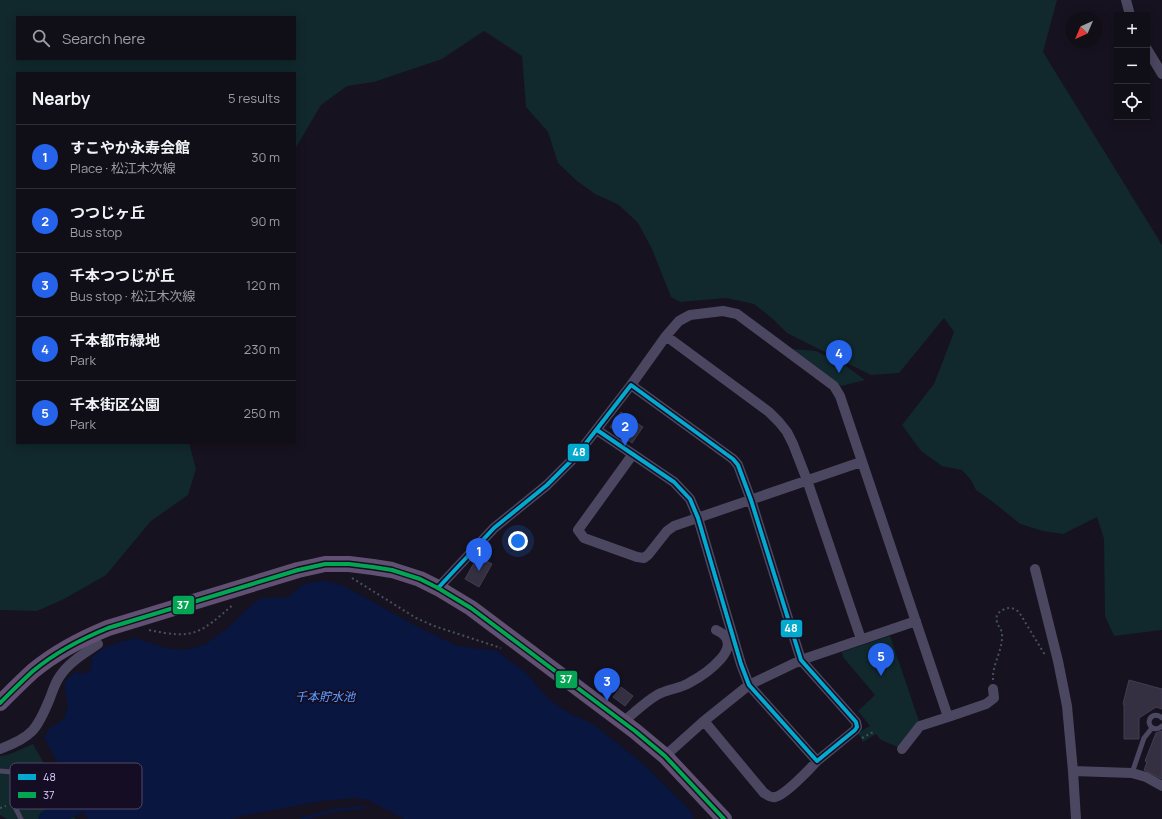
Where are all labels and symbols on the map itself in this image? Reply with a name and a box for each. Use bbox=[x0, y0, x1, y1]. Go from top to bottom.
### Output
north arrow bbox=[1066, 12, 1102, 48]
pin: 4 bbox=[826, 340, 852, 373]
pin: 2 bbox=[612, 413, 638, 446]
line badge: 48 bbox=[567, 443, 590, 462]
text: 48 bbox=[572, 444, 586, 459]
your location bbox=[508, 531, 528, 551]
pin: 1 bbox=[466, 538, 492, 571]
line badge: 37 bbox=[172, 595, 195, 615]
text: 37 bbox=[177, 597, 189, 612]
line badge: 48 bbox=[780, 619, 803, 638]
text: 48 bbox=[784, 620, 798, 635]
pin: 5 bbox=[868, 643, 894, 676]
pin: 3 bbox=[594, 668, 620, 701]
line badge: 37 bbox=[555, 670, 578, 689]
text: 37 bbox=[560, 671, 572, 686]
water label: 千本貯水池 bbox=[295, 688, 356, 705]
legend bbox=[10, 763, 142, 809]
text: 48 bbox=[43, 769, 56, 784]
text: 37 bbox=[43, 787, 55, 802]

